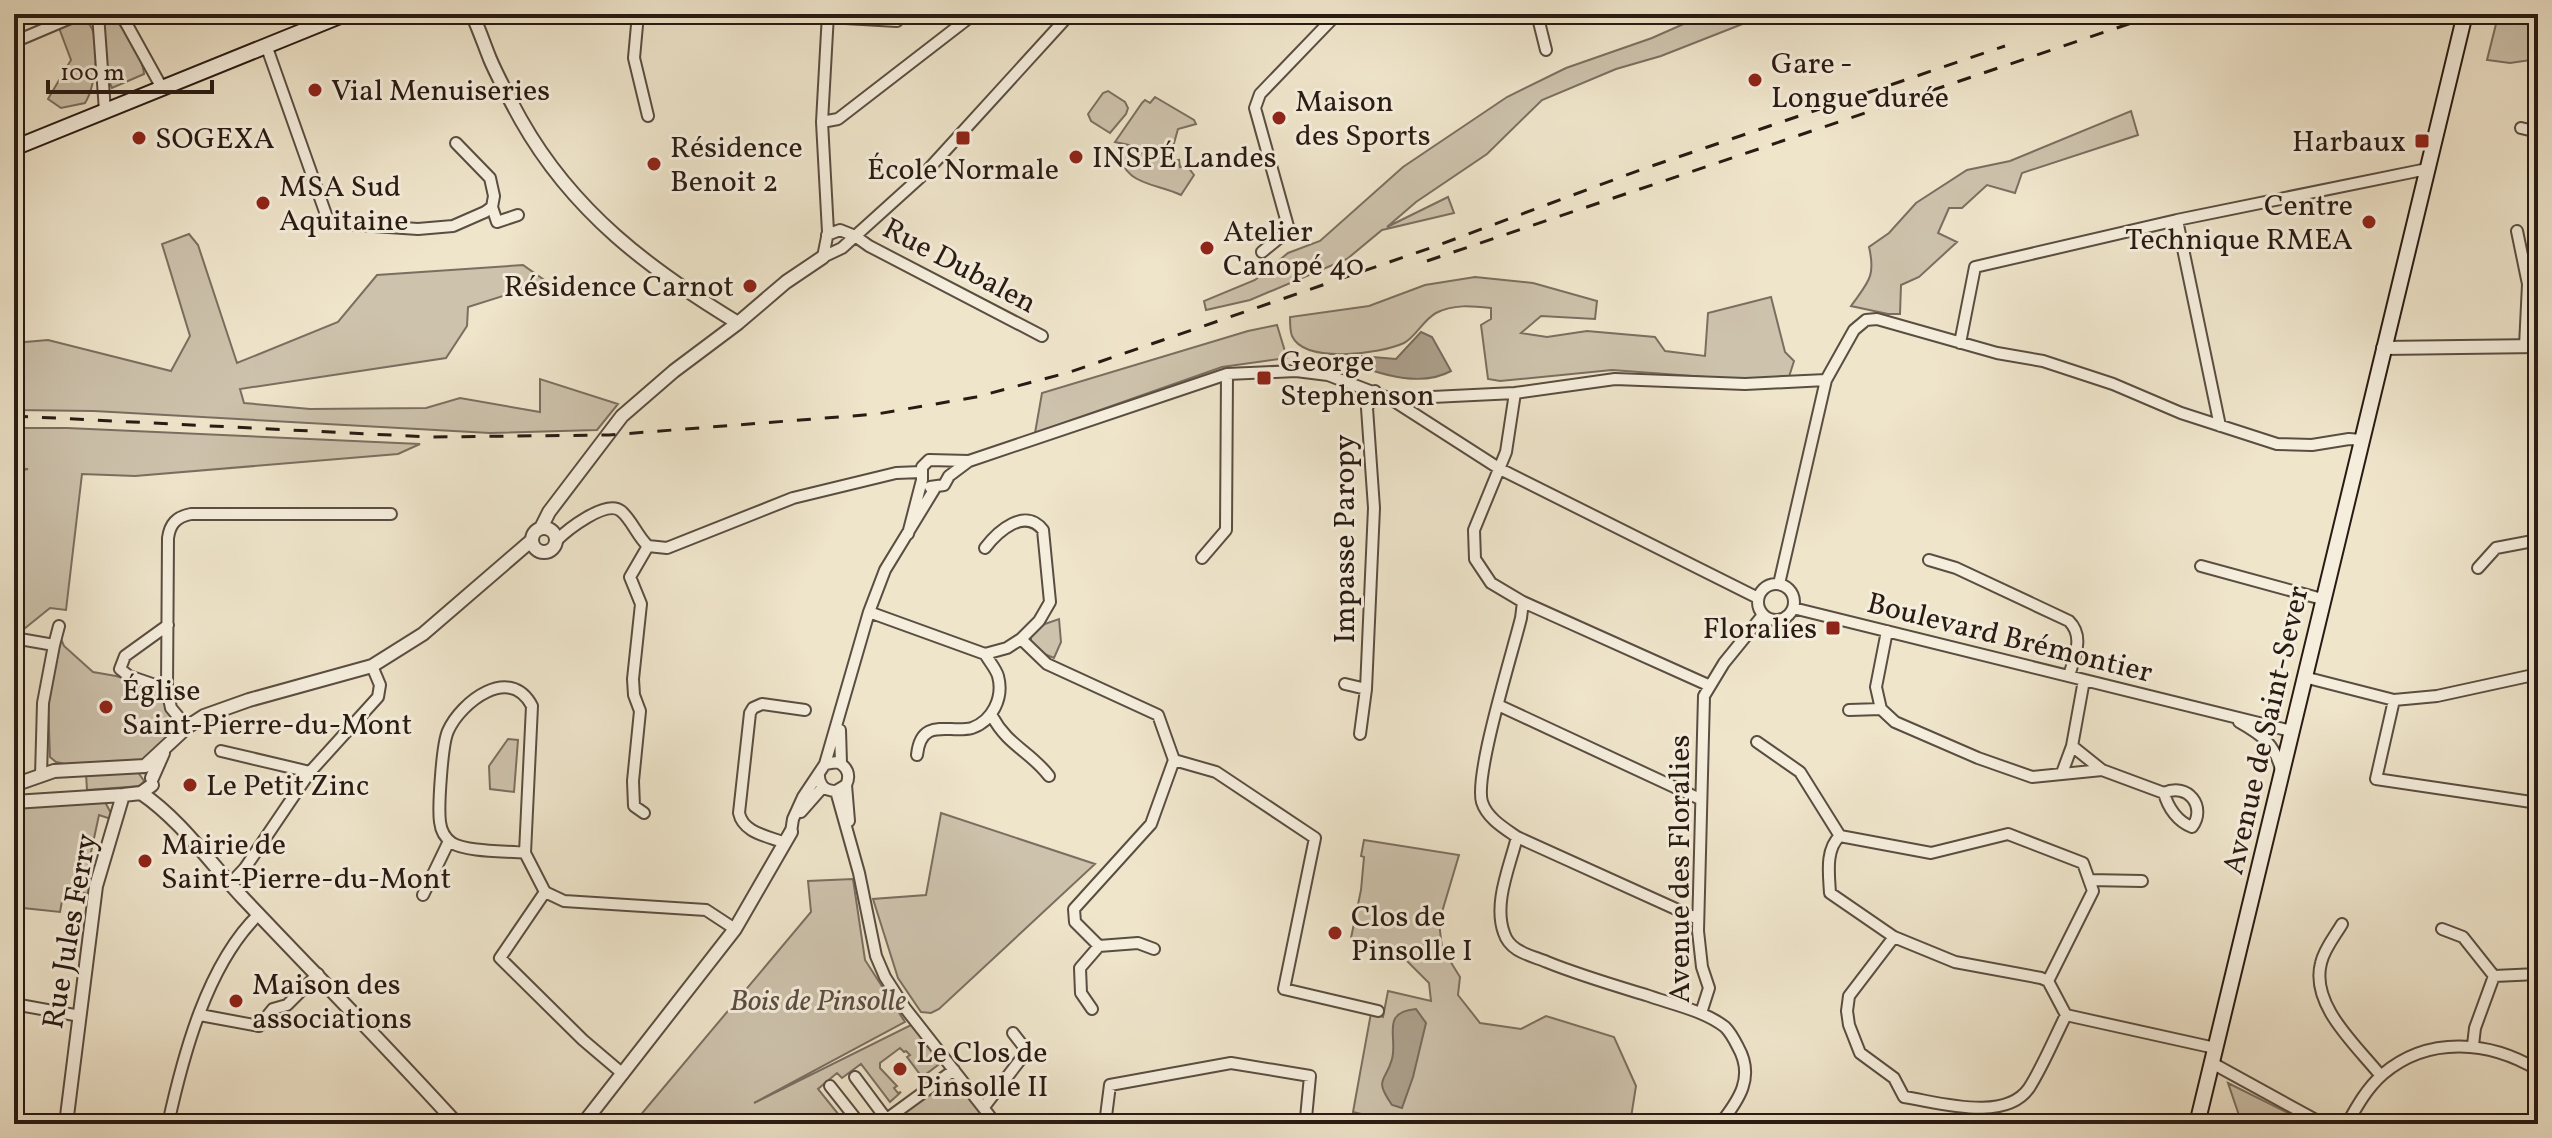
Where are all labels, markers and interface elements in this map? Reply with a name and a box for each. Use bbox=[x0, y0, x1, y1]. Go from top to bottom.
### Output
scale bar bbox=[48, 44, 212, 94]
place label: Gare - Longue durée bbox=[1771, 44, 1949, 120]
text: 100 m bbox=[60, 57, 125, 91]
place label: Vial Menuiseries bbox=[331, 71, 550, 113]
marker: Gare - Longue durée bbox=[1746, 71, 1764, 89]
marker: Vial Menuiseries bbox=[306, 81, 324, 99]
place label: Maison des Sports bbox=[1295, 82, 1431, 158]
marker: Maison des Sports bbox=[1270, 109, 1288, 127]
place label: SOGEXA bbox=[155, 119, 275, 161]
place label: Harbaux bbox=[2292, 122, 2406, 164]
place label: Résidence Benoit 2 bbox=[670, 128, 803, 204]
marker: SOGEXA bbox=[130, 129, 148, 147]
marker: École Normale bbox=[954, 129, 972, 147]
marker: Harbaux bbox=[2413, 132, 2431, 150]
place label: INSPÉ Landes bbox=[1092, 138, 1277, 180]
marker: INSPÉ Landes bbox=[1067, 148, 1085, 166]
place label: École Normale bbox=[867, 150, 1059, 192]
marker: Résidence Benoit 2 bbox=[645, 155, 663, 173]
place label: MSA Sud Aquitaine bbox=[279, 167, 408, 243]
place label: Centre Technique RMEA bbox=[2125, 186, 2353, 262]
marker: MSA Sud Aquitaine bbox=[254, 194, 272, 212]
street label: Rue Dubalen bbox=[875, 209, 1044, 325]
place label: Atelier Canopé 40 bbox=[1223, 212, 1364, 288]
marker: Centre Technique RMEA bbox=[2360, 213, 2378, 231]
marker: Atelier Canopé 40 bbox=[1198, 239, 1216, 257]
place label: Résidence Carnot bbox=[504, 267, 734, 309]
marker: Résidence Carnot bbox=[741, 277, 759, 295]
place label: George Stephenson bbox=[1280, 342, 1435, 418]
marker: George Stephenson bbox=[1255, 369, 1273, 387]
street label: Impasse Paropy bbox=[1325, 434, 1367, 644]
street label: Avenue de Saint-Sever bbox=[2213, 582, 2321, 879]
street label: Boulevard Brémontier bbox=[1862, 583, 2157, 695]
place label: Floralies bbox=[1703, 609, 1817, 651]
marker: Floralies bbox=[1824, 619, 1842, 637]
place label: Église Saint-Pierre-du-Mont bbox=[122, 671, 412, 747]
marker: Église Saint-Pierre-du-Mont bbox=[97, 698, 115, 716]
street label: Avenue des Floralies bbox=[1660, 735, 1702, 1003]
place label: Le Petit Zinc bbox=[206, 766, 369, 808]
marker: Le Petit Zinc bbox=[181, 776, 199, 794]
place label: Mairie de Saint-Pierre-du-Mont bbox=[161, 825, 451, 901]
street label: Rue Jules Ferry bbox=[33, 830, 109, 1032]
marker: Mairie de Saint-Pierre-du-Mont bbox=[136, 852, 154, 870]
place label: Clos de Pinsolle I bbox=[1351, 897, 1473, 973]
marker: Clos de Pinsolle I bbox=[1326, 924, 1344, 942]
place label: Maison des associations bbox=[252, 965, 412, 1041]
park label: Bois de Pinsolle bbox=[730, 981, 906, 1023]
marker: Maison des associations bbox=[227, 992, 245, 1010]
place label: Le Clos de Pinsolle II bbox=[916, 1033, 1048, 1109]
marker: Le Clos de Pinsolle II bbox=[891, 1060, 909, 1078]

